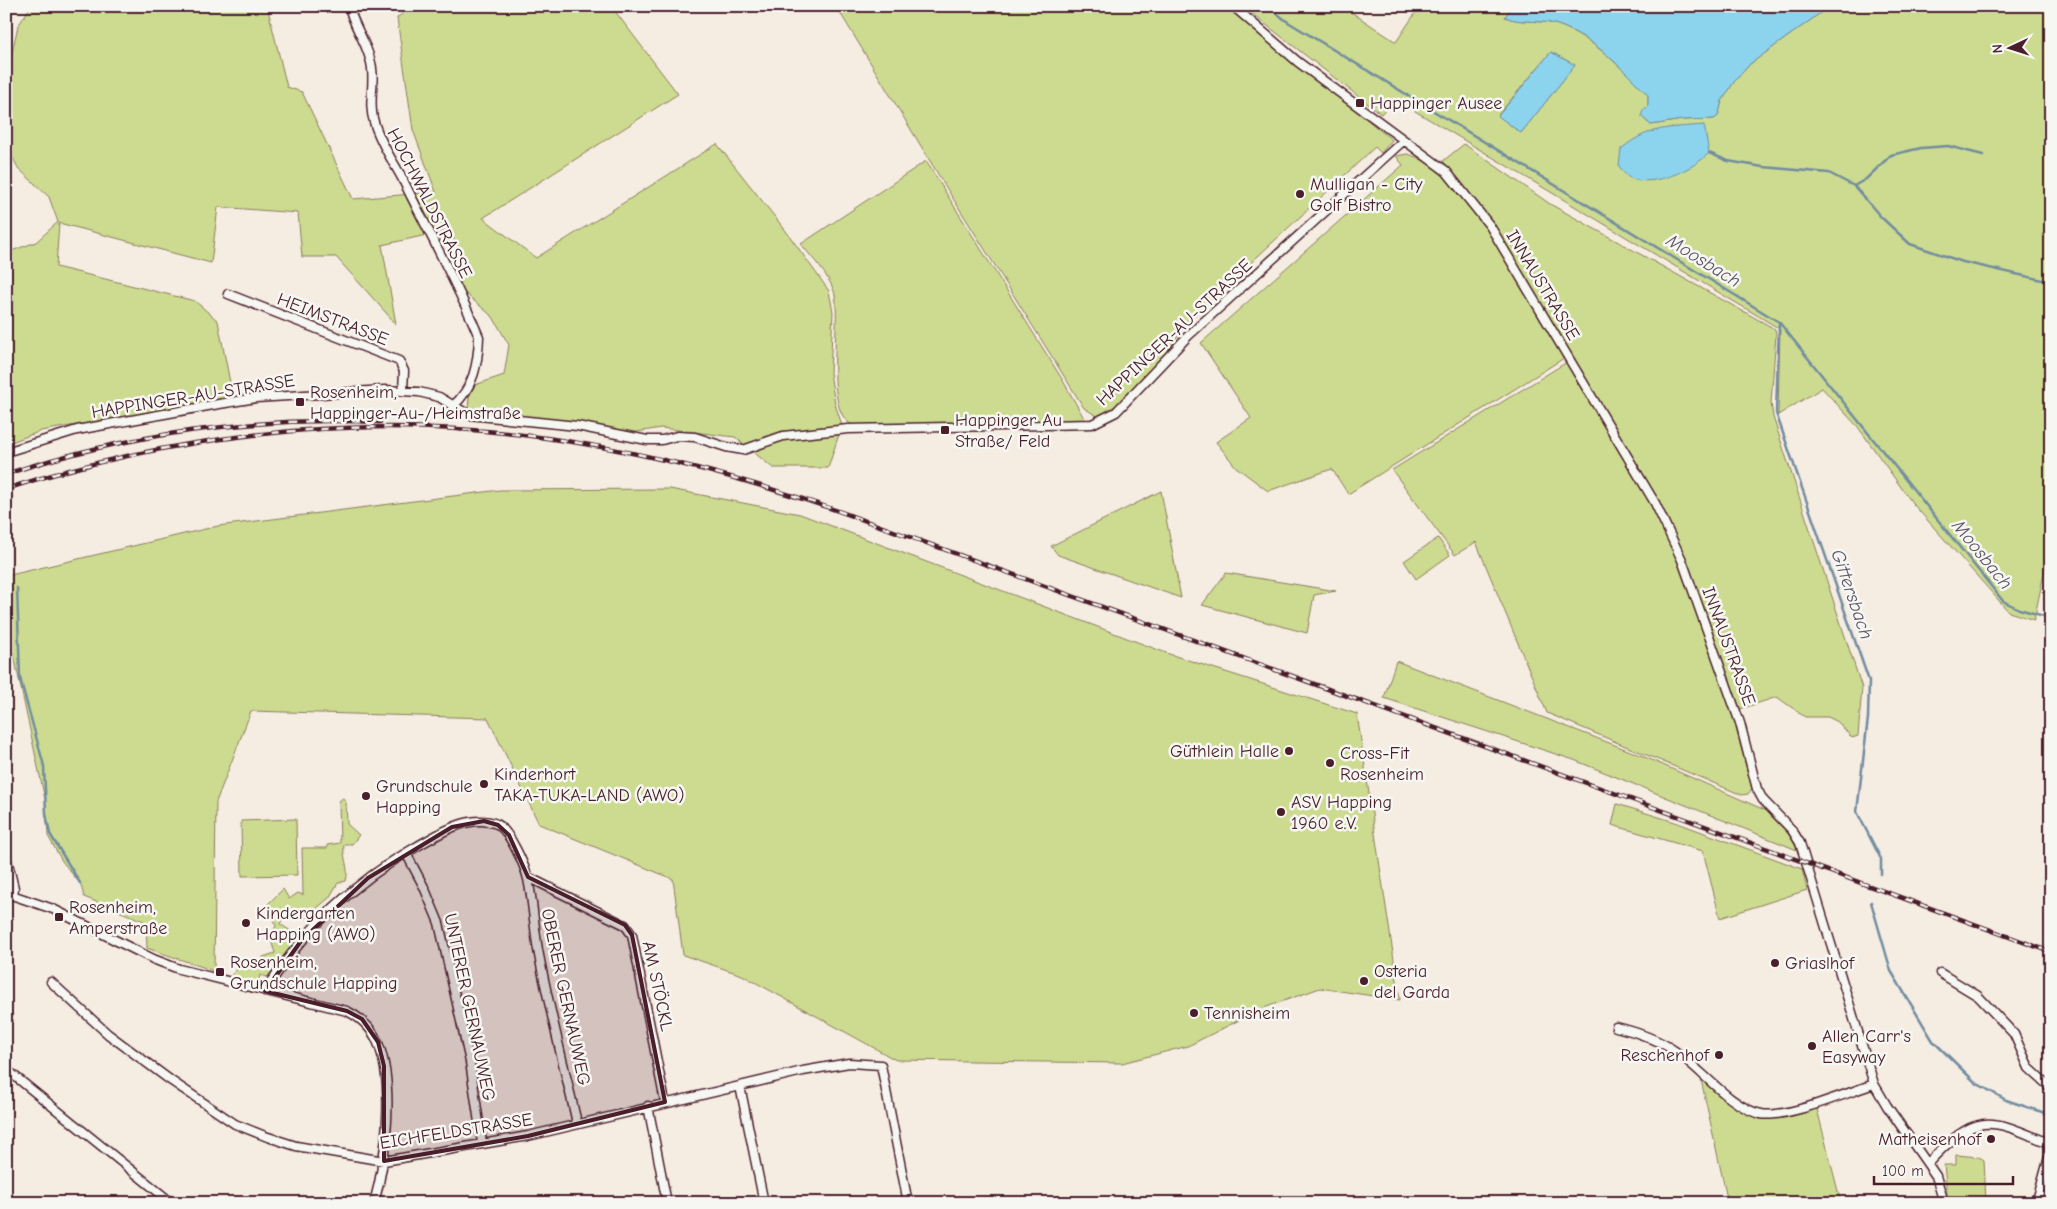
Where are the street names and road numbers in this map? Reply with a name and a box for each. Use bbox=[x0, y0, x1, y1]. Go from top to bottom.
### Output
street label: HOCHWALDSTRASSE bbox=[383, 125, 477, 282]
street label: INNAUSTRASSE bbox=[1501, 226, 1584, 344]
street label: HAPPINGER-AU-STRASSE bbox=[1092, 254, 1257, 410]
street label: HEIMSTRASSE bbox=[274, 289, 391, 350]
street label: HAPPINGER-AU-STRASSE bbox=[90, 370, 296, 423]
street label: INNAUSTRASSE bbox=[1697, 584, 1760, 709]
street label: OBERER GERNAUWEG bbox=[536, 907, 595, 1088]
street label: UNTERER GERNAUWEG bbox=[439, 911, 500, 1103]
street label: AM STÖCKL bbox=[638, 939, 677, 1033]
street label: EICHFELDSTRASSE bbox=[378, 1109, 534, 1154]

